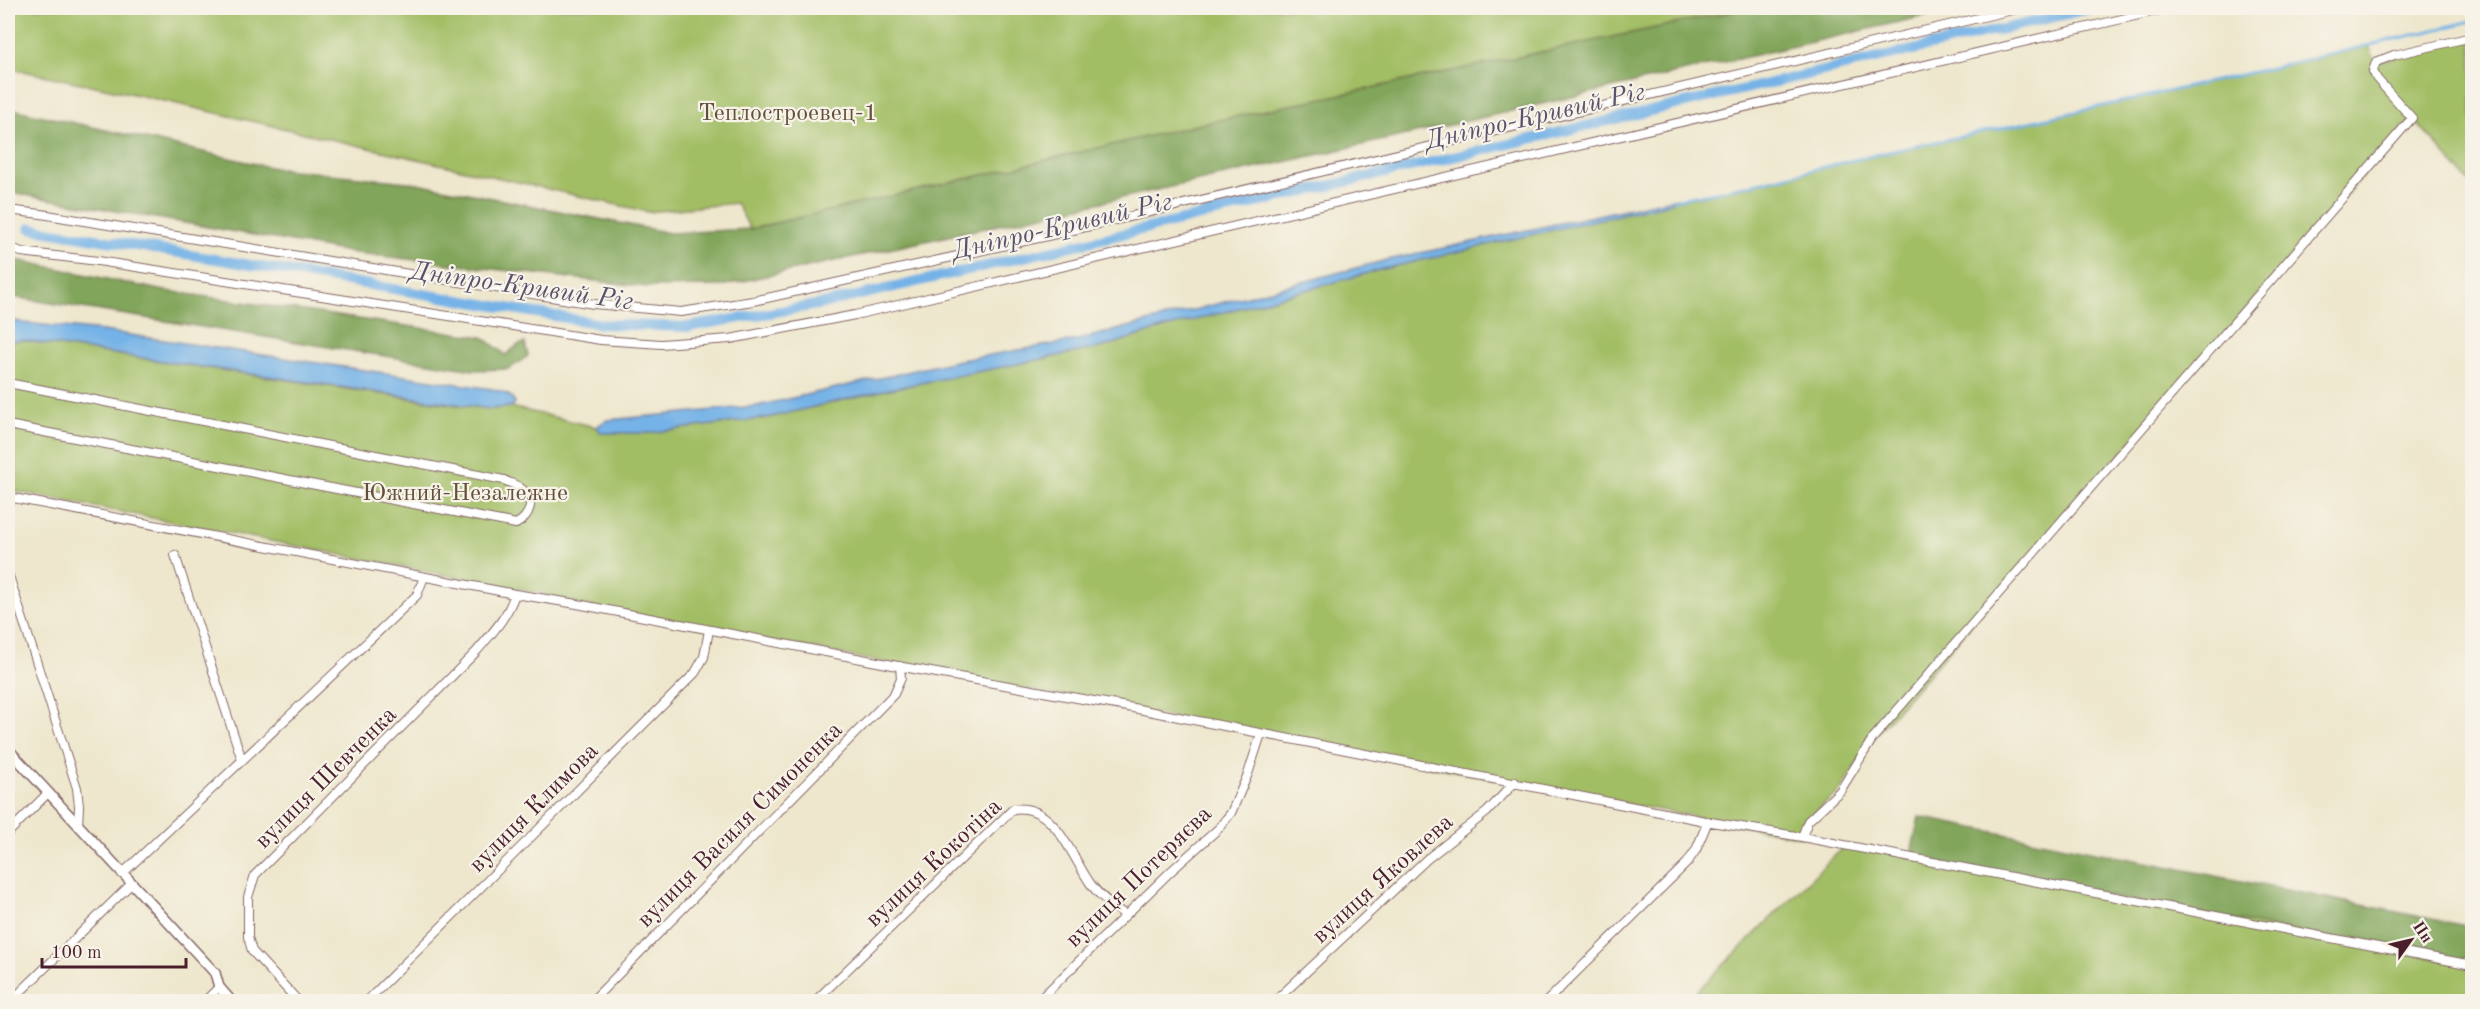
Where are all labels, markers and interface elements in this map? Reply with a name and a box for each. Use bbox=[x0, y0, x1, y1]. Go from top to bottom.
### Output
water label: Дніпро-Кривий Ріг bbox=[1420, 79, 1648, 156]
park label: Теплостроевец-1 bbox=[698, 102, 878, 126]
water label: Дніпро-Кривий Ріг bbox=[947, 189, 1175, 266]
water label: Дніпро-Кривий Ріг bbox=[405, 258, 635, 316]
park label: Южний-Незалежне bbox=[362, 482, 568, 506]
street label: вулиця Шевченка bbox=[251, 703, 402, 854]
street label: вулиця Василя Симоненка bbox=[633, 718, 848, 933]
street label: вулиця Климова bbox=[465, 739, 604, 878]
street label: вулиця Кокотіна bbox=[862, 794, 1007, 932]
street label: вулиця Потеряєва bbox=[1062, 802, 1217, 953]
street label: вулиця Яковлева bbox=[1308, 810, 1458, 949]
north arrow bbox=[2381, 910, 2441, 970]
text: Пн bbox=[2409, 919, 2435, 946]
scale bar bbox=[42, 931, 186, 969]
text: 100 m bbox=[51, 944, 102, 962]

